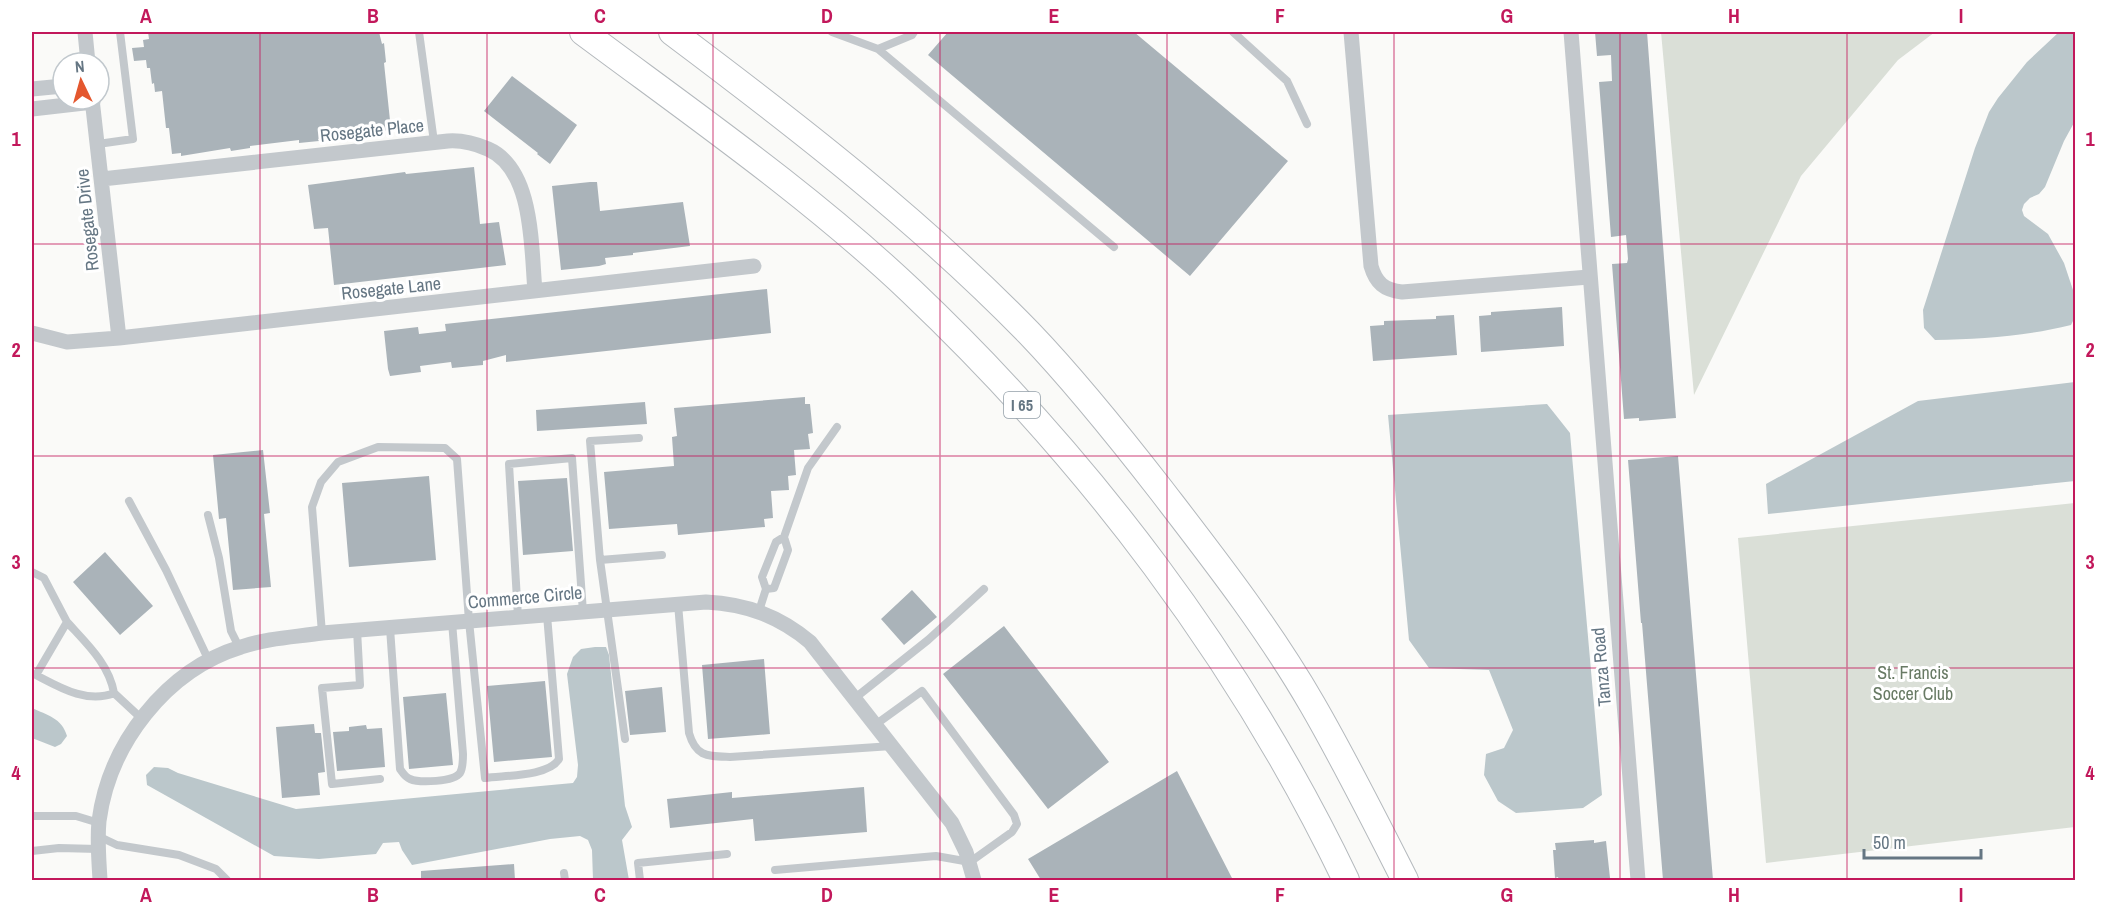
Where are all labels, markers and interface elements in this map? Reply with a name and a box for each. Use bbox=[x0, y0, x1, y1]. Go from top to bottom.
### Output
text: A bbox=[140, 2, 152, 29]
text: B bbox=[367, 2, 379, 29]
text: C bbox=[594, 2, 606, 29]
text: D bbox=[821, 2, 833, 29]
text: E bbox=[1049, 2, 1060, 29]
text: F bbox=[1275, 2, 1285, 29]
text: G bbox=[1501, 2, 1513, 29]
text: H bbox=[1728, 2, 1740, 29]
text: I bbox=[1959, 2, 1963, 29]
north arrow bbox=[51, 51, 111, 111]
text: N bbox=[74, 55, 85, 77]
street label: Rosegate Place bbox=[319, 112, 425, 148]
text: 1 bbox=[11, 125, 21, 152]
text: 1 bbox=[2085, 125, 2095, 152]
street label: Rosegate Drive bbox=[69, 168, 105, 272]
street label: Rosegate Lane bbox=[340, 270, 442, 306]
text: 2 bbox=[11, 336, 21, 363]
text: 2 bbox=[2085, 336, 2095, 363]
road number: I 65 bbox=[1004, 392, 1040, 418]
text: 3 bbox=[11, 548, 21, 575]
text: 3 bbox=[2085, 548, 2095, 575]
street label: Commerce Circle bbox=[467, 580, 583, 614]
street label: Tanza Road bbox=[1585, 627, 1617, 707]
park label: St. Francis Soccer Club bbox=[1873, 660, 1953, 706]
text: 4 bbox=[11, 759, 21, 786]
text: 4 bbox=[2085, 759, 2095, 786]
scale bar bbox=[1864, 822, 1981, 860]
text: 50 m bbox=[1873, 830, 1906, 855]
text: A bbox=[140, 881, 152, 908]
text: B bbox=[367, 881, 379, 908]
text: C bbox=[594, 881, 606, 908]
text: D bbox=[821, 881, 833, 908]
text: E bbox=[1049, 881, 1060, 908]
text: F bbox=[1275, 881, 1285, 908]
text: G bbox=[1501, 881, 1513, 908]
text: H bbox=[1728, 881, 1740, 908]
text: I bbox=[1959, 881, 1963, 908]

